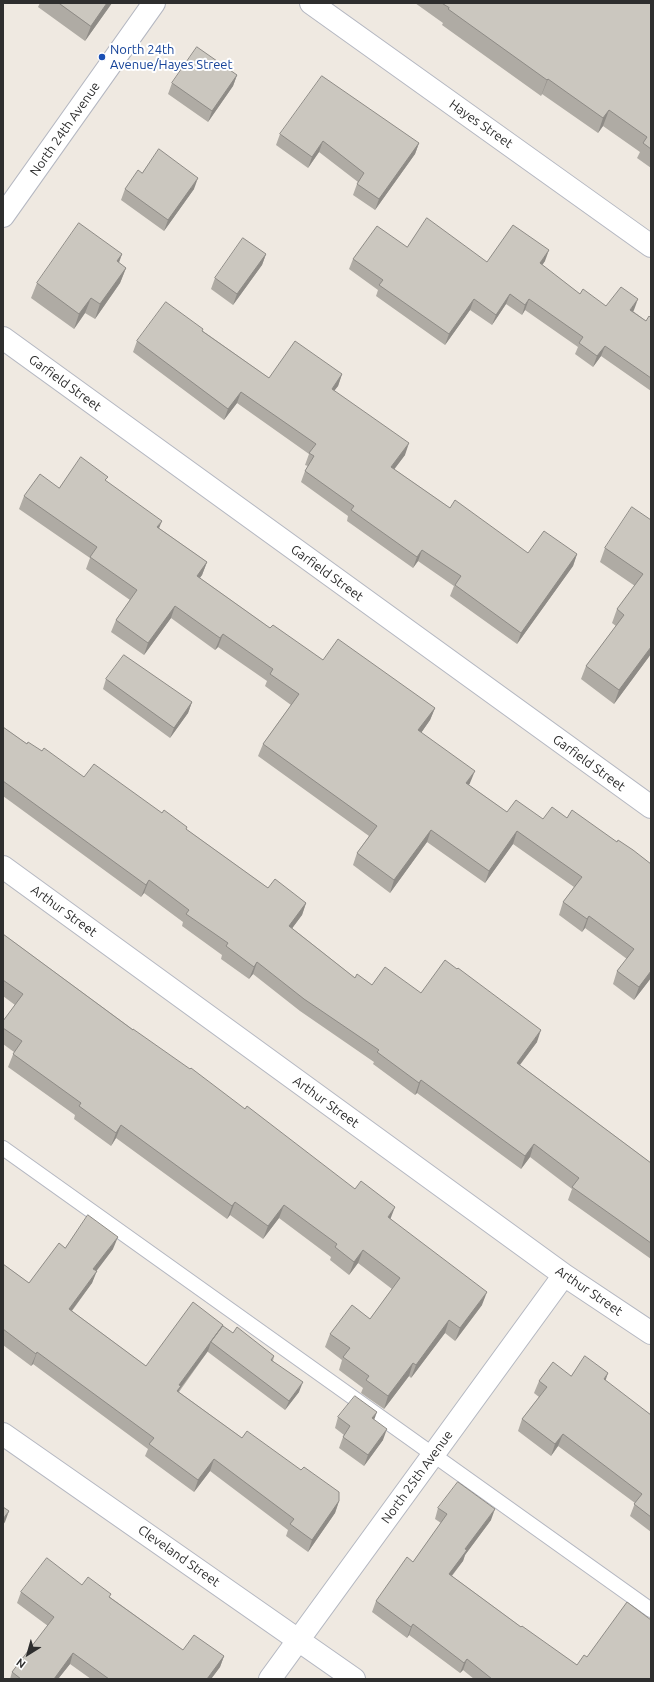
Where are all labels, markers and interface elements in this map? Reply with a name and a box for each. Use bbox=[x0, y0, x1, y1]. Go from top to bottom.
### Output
place label: North 24th Avenue/Hayes Street bbox=[110, 42, 233, 73]
marker: North 24th Avenue/Hayes Street bbox=[97, 52, 107, 62]
street label: North 24th Avenue bbox=[27, 79, 103, 179]
street label: Hayes Street bbox=[446, 96, 516, 152]
street label: Garfield Street bbox=[26, 351, 104, 415]
street label: Garfield Street bbox=[288, 541, 366, 605]
street label: Garfield Street bbox=[550, 731, 628, 795]
street label: Arthur Street bbox=[28, 882, 100, 940]
street label: Arthur Street bbox=[290, 1073, 362, 1131]
street label: Arthur Street bbox=[552, 1263, 626, 1319]
street label: North 25th Avenue bbox=[378, 1427, 456, 1527]
street label: Cleveland Street bbox=[135, 1522, 223, 1590]
north arrow bbox=[8, 1634, 48, 1674]
text: N bbox=[14, 1656, 28, 1671]

